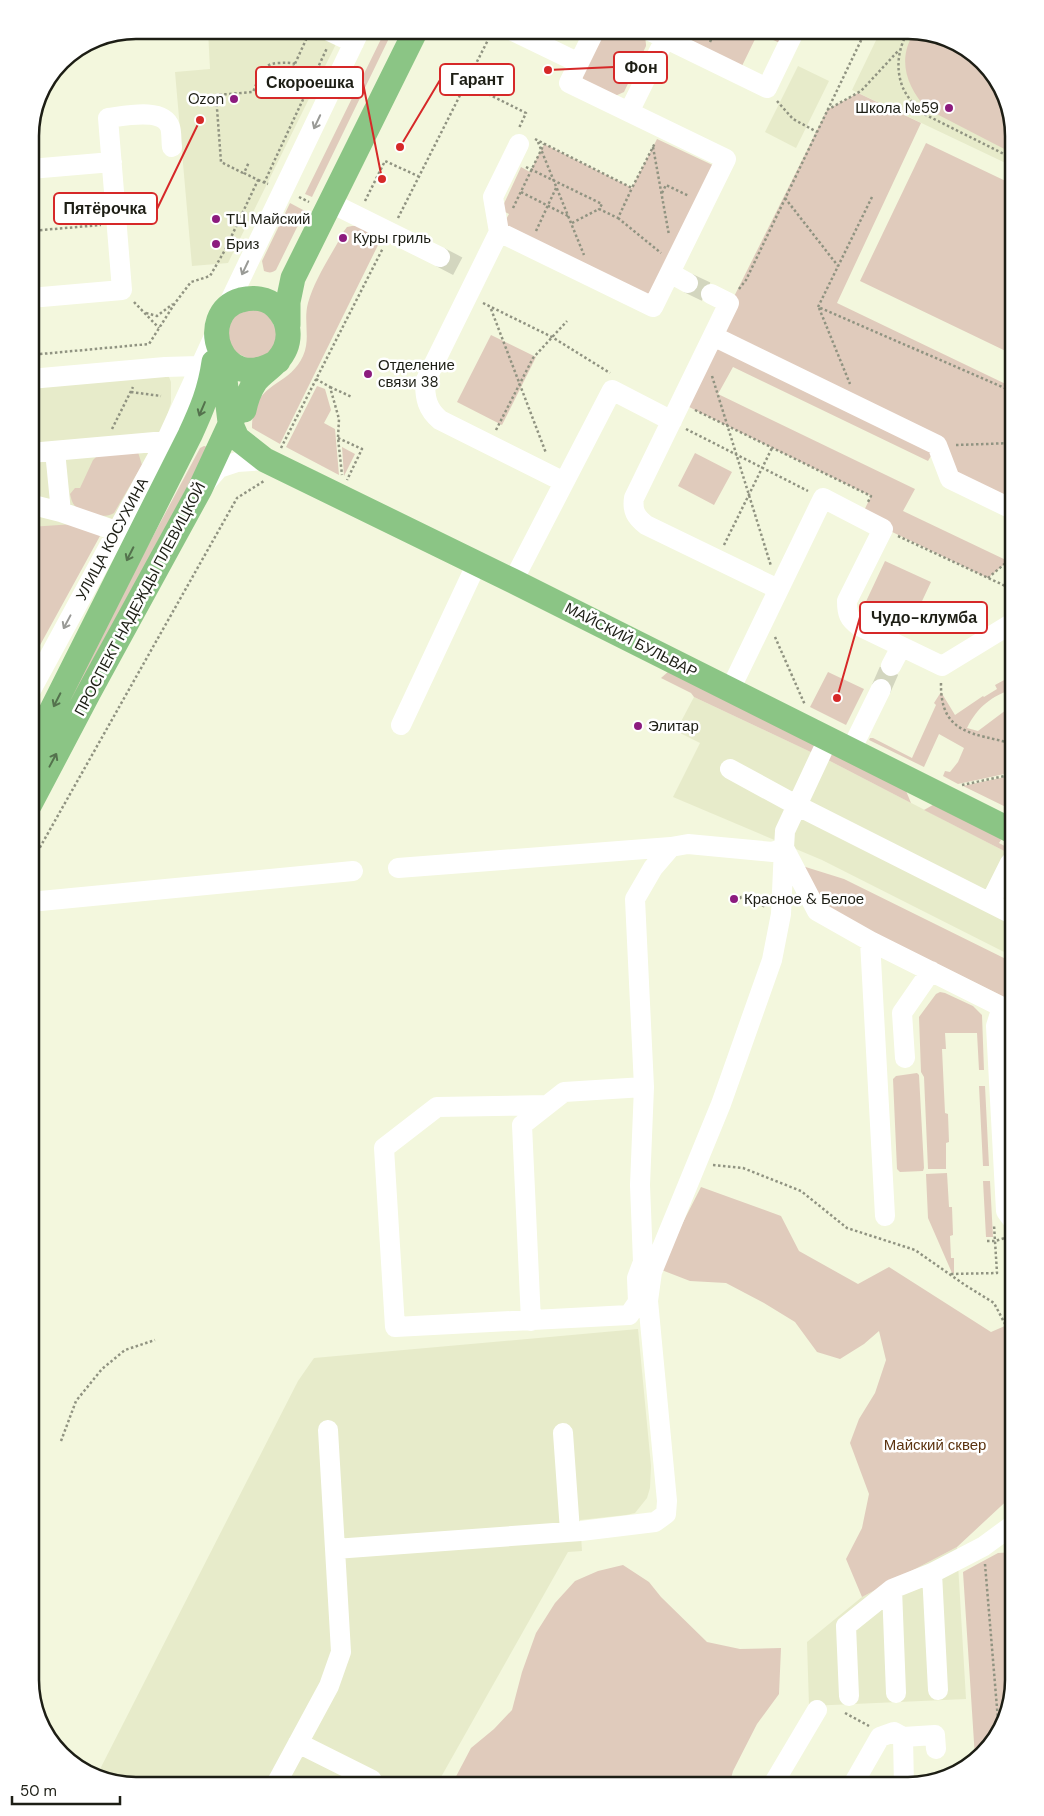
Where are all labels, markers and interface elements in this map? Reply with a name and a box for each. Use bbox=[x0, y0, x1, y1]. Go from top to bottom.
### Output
callout: Фон bbox=[614, 52, 667, 83]
text: Фон bbox=[624, 57, 658, 78]
callout: Гарант bbox=[440, 64, 514, 95]
callout: Скороешка bbox=[256, 67, 363, 98]
text: Гарант bbox=[450, 69, 504, 90]
text: Скороешка bbox=[266, 72, 354, 93]
place label: Ozon bbox=[188, 89, 224, 109]
marker: Ozon bbox=[228, 93, 240, 105]
place label: Школа №59 bbox=[855, 98, 939, 118]
marker: Школа №59 bbox=[943, 102, 955, 114]
one-way arrow bbox=[311, 114, 321, 129]
callout: Пятёрочка bbox=[54, 193, 157, 224]
text: Пятёрочка bbox=[64, 198, 147, 219]
place label: ТЦ Майский bbox=[226, 209, 310, 229]
marker: ТЦ Майский bbox=[210, 213, 222, 225]
place label: Куры гриль bbox=[353, 228, 431, 248]
marker: Куры гриль bbox=[337, 232, 349, 244]
place label: Бриз bbox=[226, 234, 260, 254]
marker: Бриз bbox=[210, 238, 222, 250]
one-way arrow bbox=[240, 260, 250, 275]
place label: Отделение связи 38 bbox=[378, 355, 455, 392]
marker: Отделение связи 38 bbox=[362, 368, 374, 380]
one-way arrow bbox=[197, 401, 207, 416]
street label: УЛИЦА КОСУХИНА bbox=[71, 474, 153, 604]
street label: ПРОСПЕКТ НАДЕЖДЫ ПЛЕВИЦКОЙ bbox=[70, 479, 210, 719]
one-way arrow bbox=[125, 547, 135, 562]
street label: МАЙСКИЙ БУЛЬВАР bbox=[561, 598, 701, 682]
callout: Чудо-клумба bbox=[860, 602, 987, 633]
text: Чудо-клумба bbox=[871, 607, 977, 628]
one-way arrow bbox=[62, 614, 72, 629]
one-way arrow bbox=[52, 692, 62, 707]
place label: Элитар bbox=[648, 716, 699, 736]
marker: Элитар bbox=[632, 720, 644, 732]
one-way arrow bbox=[48, 753, 58, 768]
place label: Красное & Белое bbox=[744, 889, 864, 909]
marker: Красное & Белое bbox=[728, 893, 740, 905]
park label: Майский сквер bbox=[884, 1435, 986, 1455]
scale bar bbox=[12, 1774, 120, 1806]
text: 50 m bbox=[20, 1781, 57, 1801]

